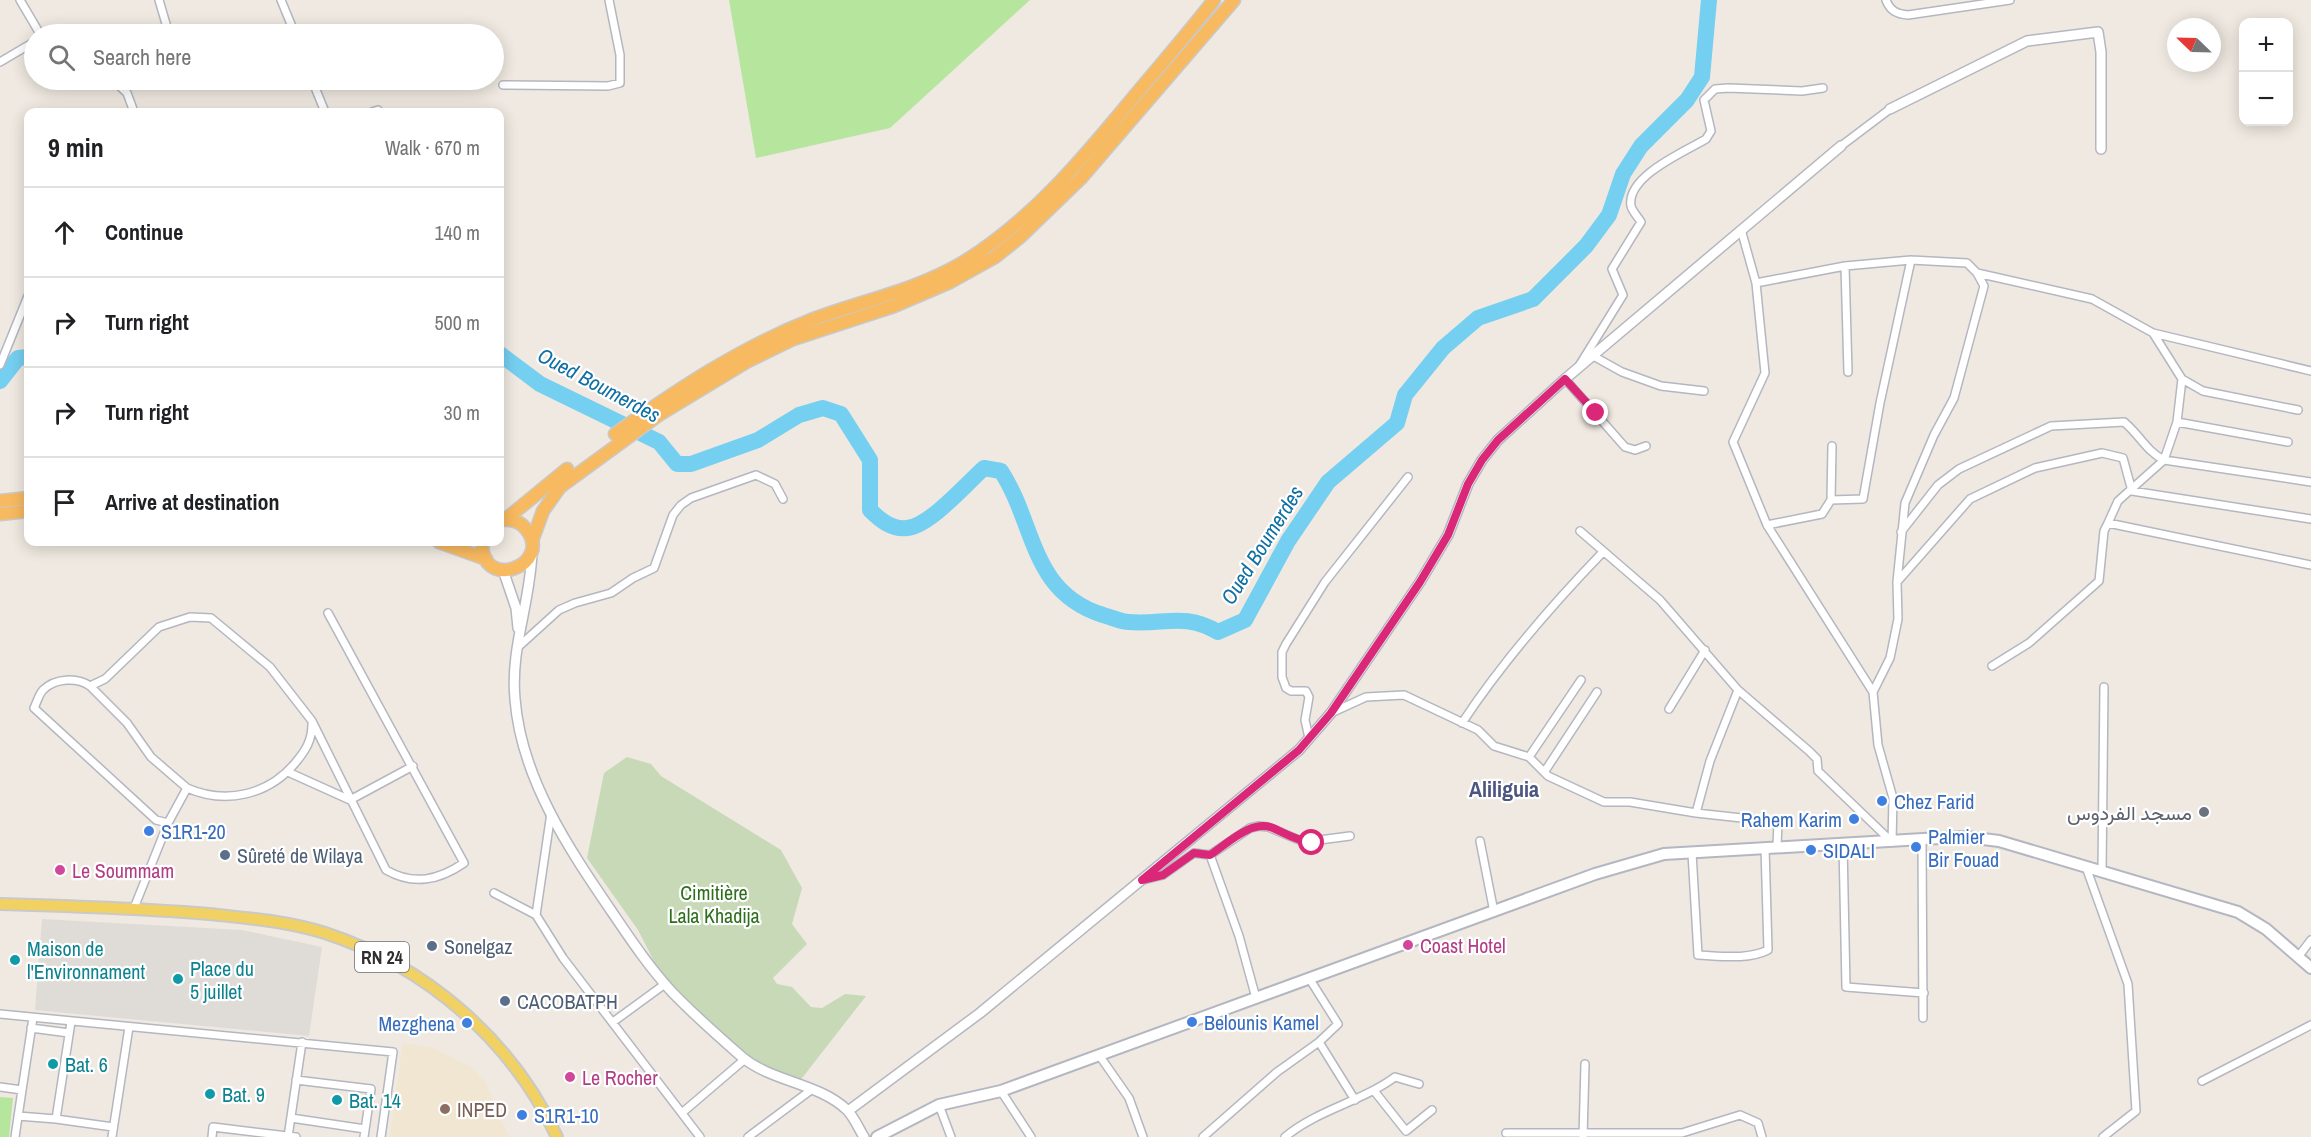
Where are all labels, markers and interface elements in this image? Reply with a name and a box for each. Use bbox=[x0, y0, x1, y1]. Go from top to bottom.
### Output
north arrow bbox=[2167, 18, 2221, 72]
map controls bbox=[2239, 18, 2293, 126]
button: + bbox=[2239, 18, 2293, 72]
search box bbox=[24, 24, 504, 90]
icon: search bbox=[45, 41, 78, 74]
text: Search here bbox=[93, 42, 191, 72]
button: − bbox=[2239, 72, 2293, 126]
text: 9 min bbox=[48, 130, 104, 165]
text: Walk · 670 m bbox=[385, 134, 480, 161]
icon: ahead bbox=[48, 216, 81, 249]
text: Continue bbox=[105, 217, 183, 247]
text: 140 m bbox=[434, 219, 480, 246]
icon: right bbox=[48, 306, 81, 339]
text: Turn right bbox=[105, 307, 189, 337]
text: 500 m bbox=[434, 309, 480, 336]
water label: Oued Boumerdes bbox=[533, 341, 666, 430]
icon: right bbox=[48, 396, 81, 429]
text: Turn right bbox=[105, 397, 189, 427]
text: 30 m bbox=[444, 399, 480, 426]
route end bbox=[1582, 399, 1608, 425]
water label: Oued Boumerdes bbox=[1214, 480, 1310, 610]
icon: arrive bbox=[48, 486, 81, 519]
text: Arrive at destination bbox=[105, 487, 279, 517]
district label: Aliliguia bbox=[1469, 774, 1539, 804]
place label: Chez Farid bbox=[1894, 788, 1974, 815]
marker: Chez Farid bbox=[1875, 794, 1889, 808]
place label: مسجد الفردوس bbox=[2067, 799, 2192, 826]
marker: مسجد الفردوس bbox=[2197, 805, 2211, 819]
place label: Rahem Karim bbox=[1741, 806, 1842, 833]
marker: Rahem Karim bbox=[1847, 812, 1861, 826]
place label: S1R1-20 bbox=[161, 818, 226, 845]
place label: Palmier Bir Fouad bbox=[1928, 823, 1999, 873]
marker: S1R1-20 bbox=[142, 824, 156, 838]
route start bbox=[1298, 829, 1324, 855]
place label: SIDALI bbox=[1823, 837, 1875, 864]
marker: Palmier Bir Fouad bbox=[1909, 840, 1923, 854]
place label: Sûreté de Wilaya bbox=[237, 842, 363, 869]
marker: SIDALI bbox=[1804, 843, 1818, 857]
marker: Sûreté de Wilaya bbox=[218, 848, 232, 862]
place label: Le Soummam bbox=[72, 857, 174, 884]
marker: Le Soummam bbox=[53, 863, 67, 877]
park label: Cimitière Lala Khadija bbox=[668, 879, 760, 929]
place label: Coast Hotel bbox=[1420, 932, 1506, 959]
place label: Sonelgaz bbox=[444, 933, 512, 960]
place label: Maison de l'Environnament bbox=[27, 935, 145, 985]
marker: Coast Hotel bbox=[1401, 938, 1415, 952]
marker: Sonelgaz bbox=[425, 939, 439, 953]
road number: RN 24 bbox=[355, 942, 409, 972]
marker: Maison de l'Environnament bbox=[8, 953, 22, 967]
place label: Place du 5 juillet bbox=[190, 955, 254, 1005]
marker: Place du 5 juillet bbox=[171, 972, 185, 986]
place label: CACOBATPH bbox=[517, 988, 618, 1015]
marker: CACOBATPH bbox=[498, 994, 512, 1008]
place label: Belounis Kamel bbox=[1204, 1009, 1319, 1036]
place label: Mezghena bbox=[378, 1010, 455, 1037]
marker: Belounis Kamel bbox=[1185, 1015, 1199, 1029]
marker: Mezghena bbox=[460, 1016, 474, 1030]
place label: Bat. 6 bbox=[65, 1051, 108, 1078]
marker: Bat. 6 bbox=[46, 1057, 60, 1071]
place label: Le Rocher bbox=[582, 1064, 658, 1091]
marker: Le Rocher bbox=[563, 1070, 577, 1084]
place label: Bat. 9 bbox=[222, 1081, 265, 1108]
marker: Bat. 9 bbox=[203, 1087, 217, 1101]
place label: Bat. 14 bbox=[349, 1087, 401, 1114]
marker: Bat. 14 bbox=[330, 1093, 344, 1107]
place label: INPED bbox=[457, 1096, 507, 1123]
marker: INPED bbox=[438, 1102, 452, 1116]
place label: S1R1-10 bbox=[534, 1102, 599, 1129]
marker: S1R1-10 bbox=[515, 1108, 529, 1122]

